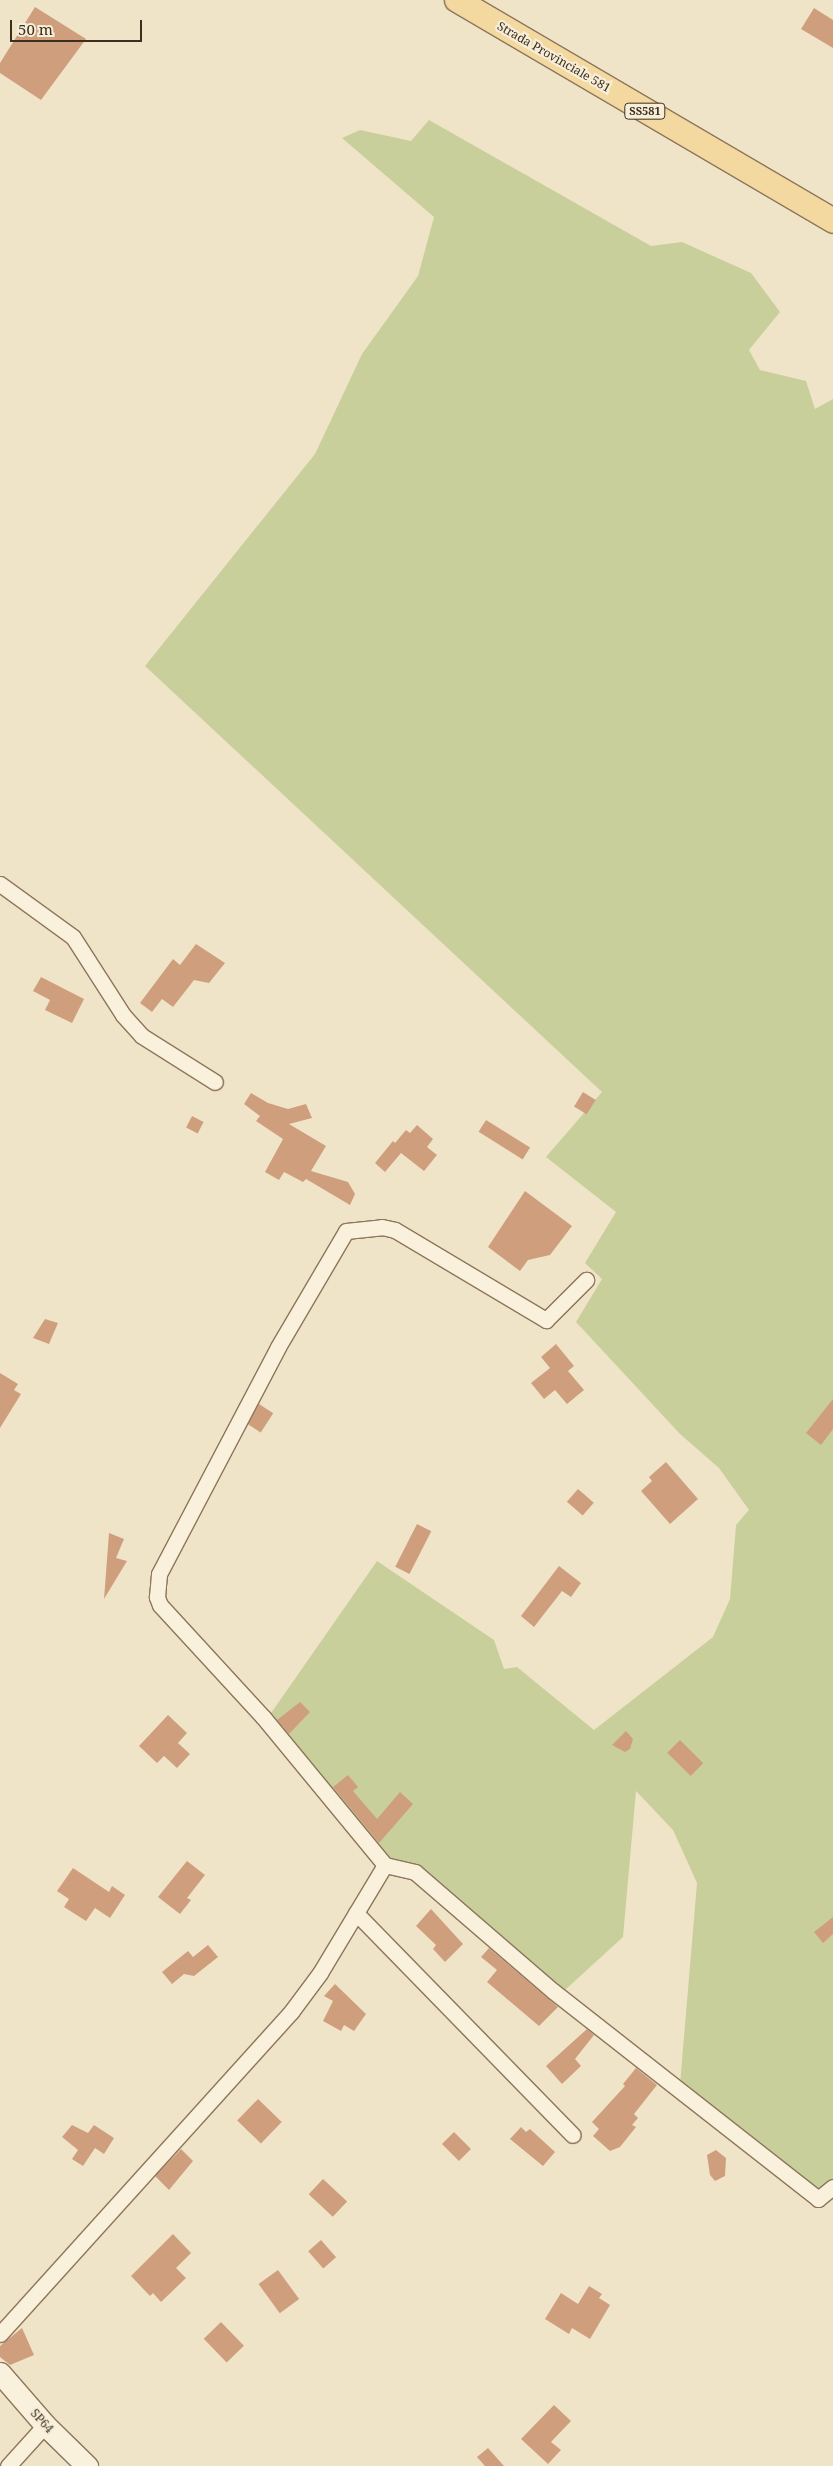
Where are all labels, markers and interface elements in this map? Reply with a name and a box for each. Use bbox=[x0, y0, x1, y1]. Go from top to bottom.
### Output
scale bar bbox=[12, 10, 145, 42]
text: 50 m bbox=[18, 19, 53, 39]
street label: Strada Provinciale 581 bbox=[495, 19, 613, 95]
road number: SS581 bbox=[624, 102, 666, 120]
street label: SP64 bbox=[28, 2406, 56, 2436]

